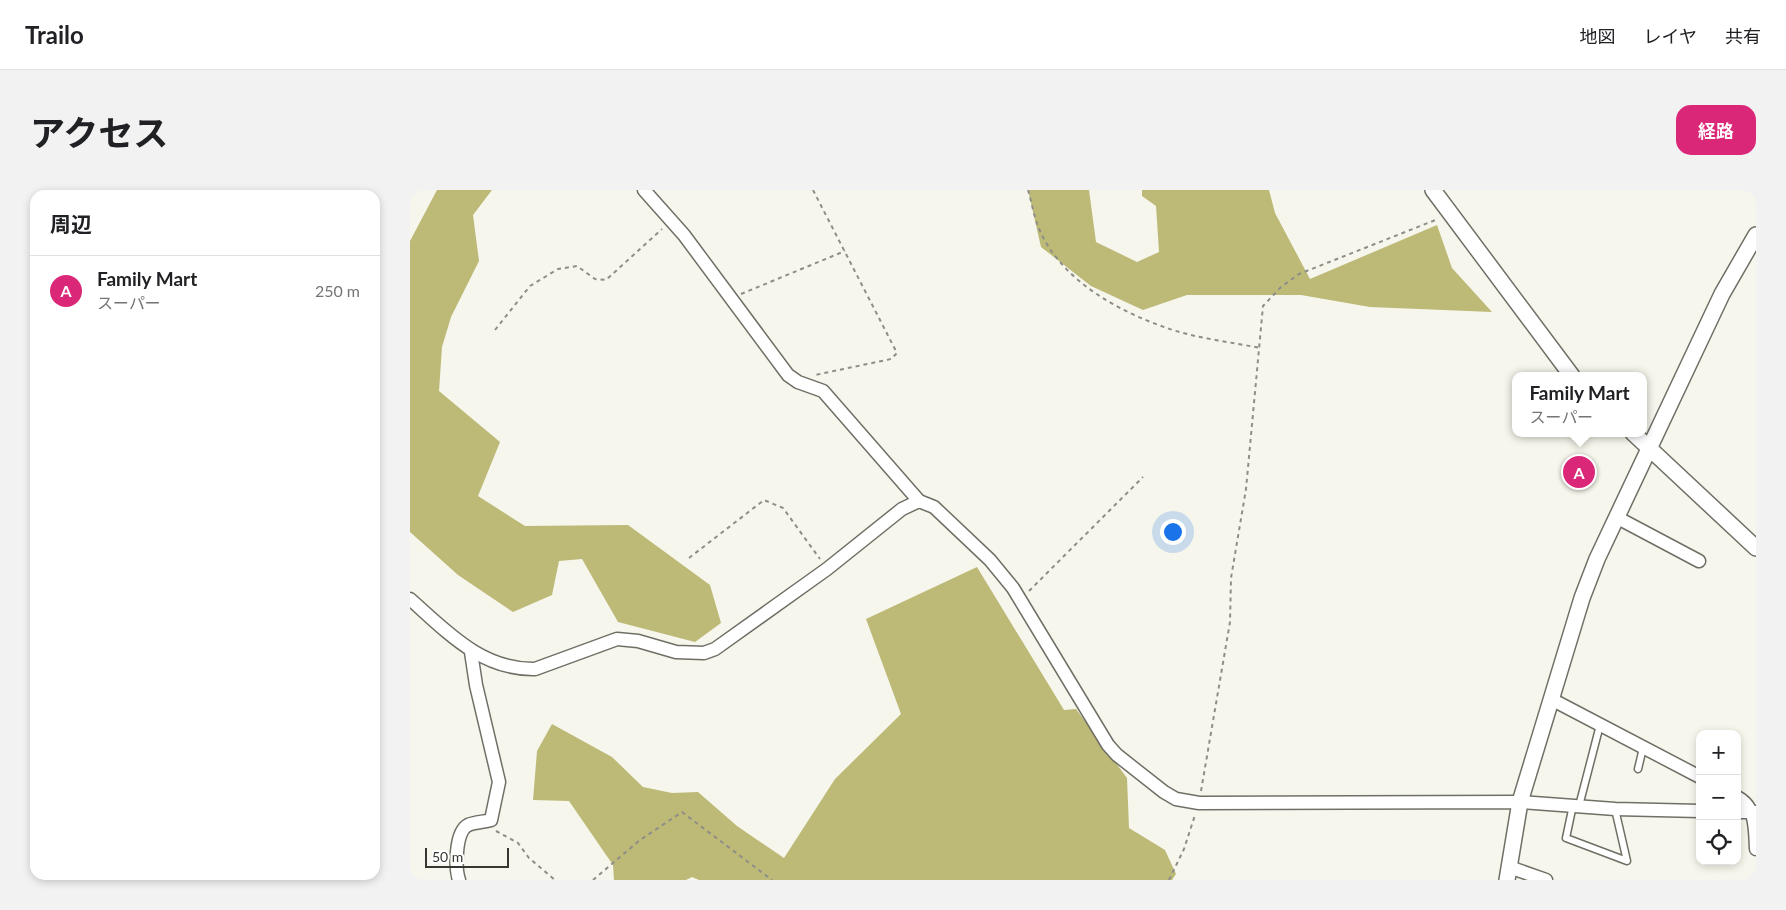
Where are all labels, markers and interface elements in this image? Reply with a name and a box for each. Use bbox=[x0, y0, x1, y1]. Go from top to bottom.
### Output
text: Trailo bbox=[25, 20, 84, 49]
text: 地図 bbox=[1580, 25, 1616, 47]
text: レイヤ bbox=[1644, 25, 1697, 47]
text: 共有 bbox=[1725, 25, 1761, 47]
button: 経路 bbox=[1676, 105, 1756, 155]
text: アクセス bbox=[30, 111, 168, 153]
text: 周辺 bbox=[50, 211, 92, 236]
text: Family Mart bbox=[97, 267, 197, 290]
text: A bbox=[60, 281, 72, 300]
text: 250 m bbox=[315, 281, 360, 300]
text: スーパー bbox=[97, 293, 161, 312]
popup bbox=[1512, 372, 1647, 437]
text: Family Mart bbox=[1529, 381, 1630, 404]
text: スーパー bbox=[1529, 407, 1593, 426]
pin: A bbox=[1563, 453, 1595, 491]
your location bbox=[1160, 519, 1186, 545]
map controls bbox=[1696, 730, 1741, 865]
button: + bbox=[1696, 730, 1741, 775]
button: − bbox=[1696, 775, 1741, 820]
button: locate bbox=[1696, 820, 1741, 865]
scale bar bbox=[425, 845, 509, 868]
text: 50 m bbox=[432, 848, 463, 865]

